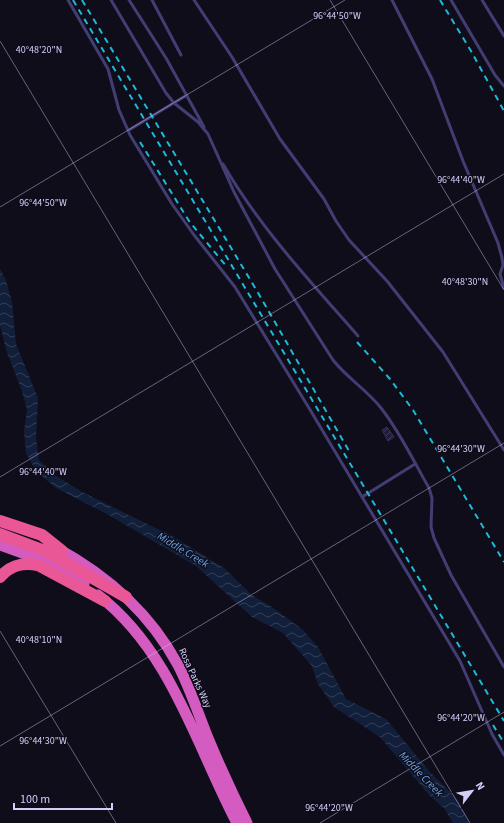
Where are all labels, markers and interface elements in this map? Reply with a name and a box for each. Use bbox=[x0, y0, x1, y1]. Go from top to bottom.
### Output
text: 96°44'50"W bbox=[313, 9, 361, 23]
text: 40°48'20"N bbox=[16, 43, 62, 57]
text: 96°44'40"W bbox=[437, 173, 485, 187]
text: 96°44'50"W bbox=[19, 196, 67, 210]
text: 40°48'30"N bbox=[442, 275, 488, 289]
text: 96°44'30"W bbox=[437, 442, 485, 456]
text: 96°44'40"W bbox=[19, 465, 67, 479]
water label: Middle Creek bbox=[154, 529, 212, 572]
text: 40°48'10"N bbox=[16, 633, 62, 647]
street label: Rosa Parks Way bbox=[175, 646, 215, 710]
text: 96°44'20"W bbox=[437, 711, 485, 725]
text: 96°44'30"W bbox=[19, 734, 67, 748]
water label: Middle Creek bbox=[396, 748, 447, 801]
north arrow bbox=[452, 771, 492, 811]
text: N bbox=[472, 779, 488, 793]
scale bar bbox=[14, 785, 112, 811]
text: 100 m bbox=[20, 791, 50, 808]
text: 96°44'20"W bbox=[305, 801, 353, 815]

